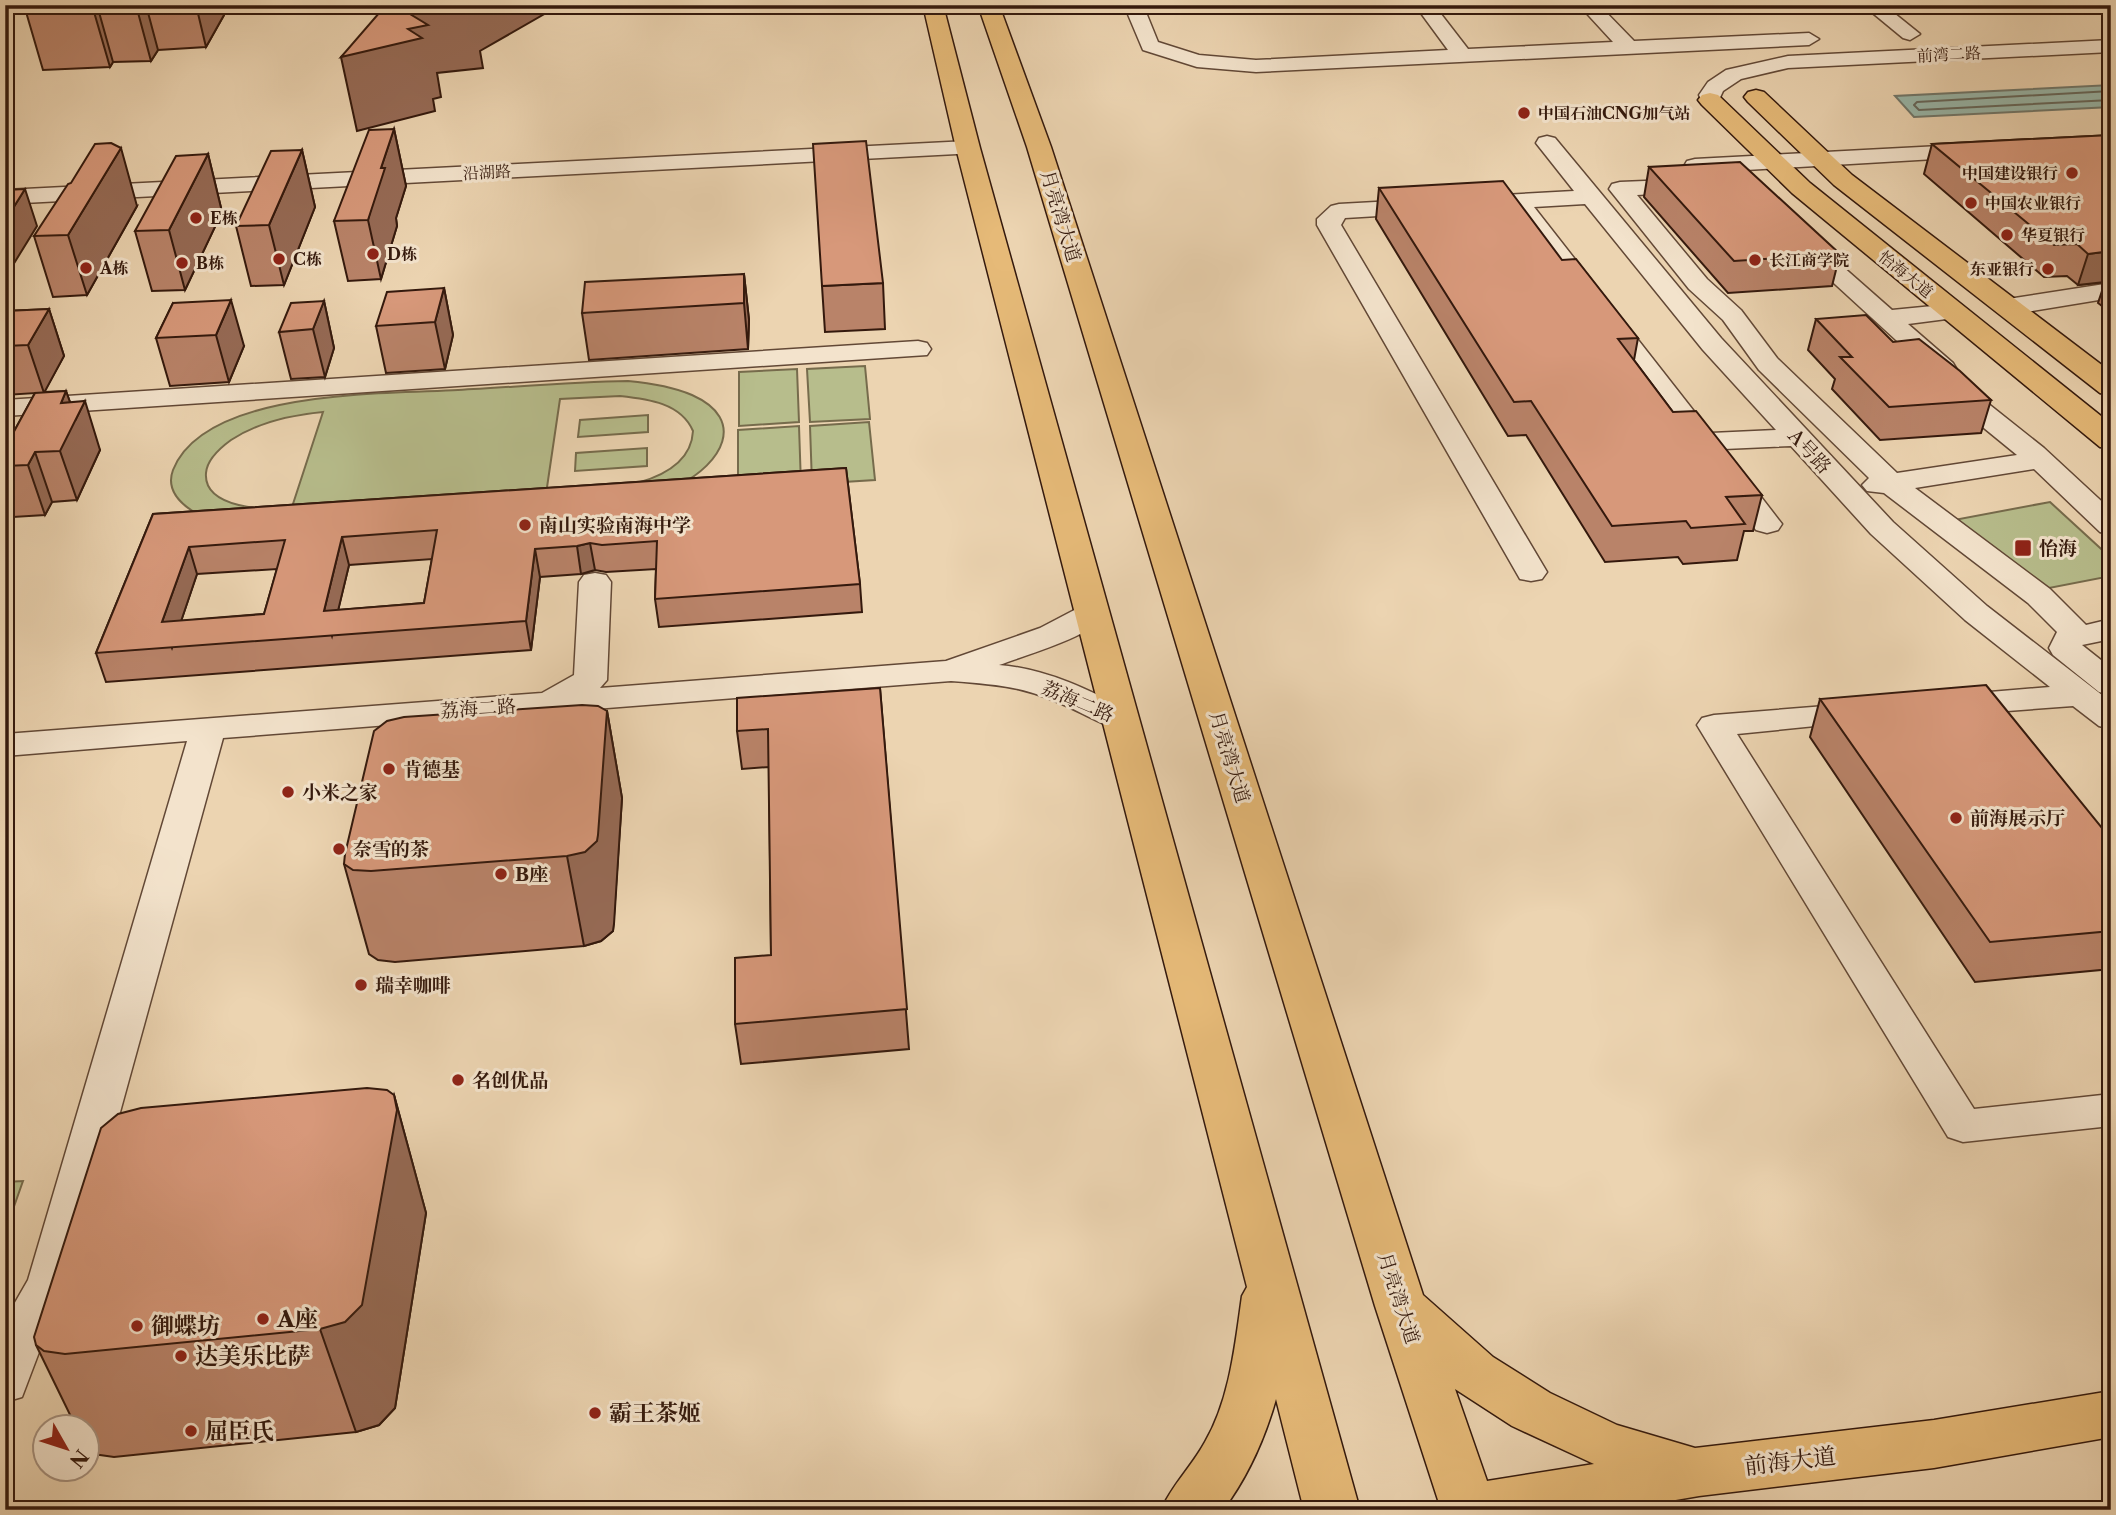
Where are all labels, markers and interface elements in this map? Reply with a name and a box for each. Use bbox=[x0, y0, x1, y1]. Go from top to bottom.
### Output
street label: 前湾二路 bbox=[1917, 42, 1981, 66]
place label: 中国石油CNG加气站 bbox=[1538, 103, 1690, 123]
marker: 中国石油CNG加气站 bbox=[1516, 105, 1532, 121]
street label: 沿湖路 bbox=[463, 161, 511, 183]
place label: 中国建设银行 bbox=[1962, 163, 2058, 183]
marker: 中国建设银行 bbox=[2064, 165, 2080, 181]
street label: 月亮湾大道 bbox=[1036, 167, 1085, 265]
place label: 中国农业银行 bbox=[1985, 193, 2081, 213]
marker: 中国农业银行 bbox=[1963, 195, 1979, 211]
place label: E栋 bbox=[210, 208, 238, 228]
marker: E栋 bbox=[188, 210, 204, 226]
place label: 华夏银行 bbox=[2021, 225, 2085, 245]
marker: 华夏银行 bbox=[1999, 227, 2015, 243]
place label: D栋 bbox=[387, 244, 417, 264]
marker: D栋 bbox=[365, 246, 381, 262]
street label: 怡海大道 bbox=[1875, 246, 1937, 302]
place label: C栋 bbox=[293, 249, 322, 269]
place label: 长江商学院 bbox=[1769, 250, 1849, 270]
marker: C栋 bbox=[271, 251, 287, 267]
marker: 长江商学院 bbox=[1747, 252, 1763, 268]
place label: B栋 bbox=[196, 253, 224, 273]
marker: B栋 bbox=[174, 255, 190, 271]
place label: A栋 bbox=[99, 258, 128, 278]
place label: 东亚银行 bbox=[1970, 259, 2034, 279]
marker: A栋 bbox=[78, 260, 94, 276]
marker: 东亚银行 bbox=[2040, 261, 2056, 277]
street label: A号路 bbox=[1783, 424, 1836, 478]
place label: 南山实验南海中学 bbox=[539, 514, 691, 537]
marker: 南山实验南海中学 bbox=[517, 517, 533, 533]
place label: 怡海 bbox=[2039, 537, 2077, 560]
marker: 怡海 bbox=[2013, 538, 2033, 558]
street label: 荔海二路 bbox=[1038, 676, 1117, 727]
street label: 荔海二路 bbox=[439, 694, 517, 723]
street label: 月亮湾大道 bbox=[1205, 708, 1254, 806]
place label: 肯德基 bbox=[403, 758, 460, 781]
marker: 肯德基 bbox=[381, 761, 397, 777]
place label: 小米之家 bbox=[302, 781, 378, 804]
marker: 小米之家 bbox=[280, 784, 296, 800]
place label: 前海展示厅 bbox=[1970, 807, 2065, 830]
marker: 前海展示厅 bbox=[1948, 810, 1964, 826]
place label: 奈雪的茶 bbox=[353, 838, 429, 861]
marker: 奈雪的茶 bbox=[331, 841, 347, 857]
place label: B座 bbox=[515, 863, 548, 886]
marker: B座 bbox=[493, 866, 509, 882]
place label: 瑞幸咖啡 bbox=[375, 974, 451, 997]
marker: 瑞幸咖啡 bbox=[353, 977, 369, 993]
place label: 名创优品 bbox=[472, 1069, 548, 1092]
marker: 名创优品 bbox=[450, 1072, 466, 1088]
street label: 月亮湾大道 bbox=[1373, 1249, 1424, 1347]
place label: A座 bbox=[276, 1305, 318, 1333]
marker: A座 bbox=[255, 1311, 271, 1327]
place label: 御蝶坊 bbox=[151, 1312, 220, 1340]
marker: 御蝶坊 bbox=[129, 1318, 145, 1334]
place label: 达美乐比萨 bbox=[195, 1342, 310, 1370]
marker: 达美乐比萨 bbox=[173, 1348, 189, 1364]
place label: 霸王茶姬 bbox=[609, 1399, 701, 1427]
marker: 霸王茶姬 bbox=[587, 1405, 603, 1421]
north arrow bbox=[32, 1414, 102, 1484]
place label: 屈臣氏 bbox=[205, 1417, 274, 1445]
marker: 屈臣氏 bbox=[183, 1423, 199, 1439]
street label: 前海大道 bbox=[1743, 1441, 1837, 1481]
text: N bbox=[65, 1445, 93, 1472]

